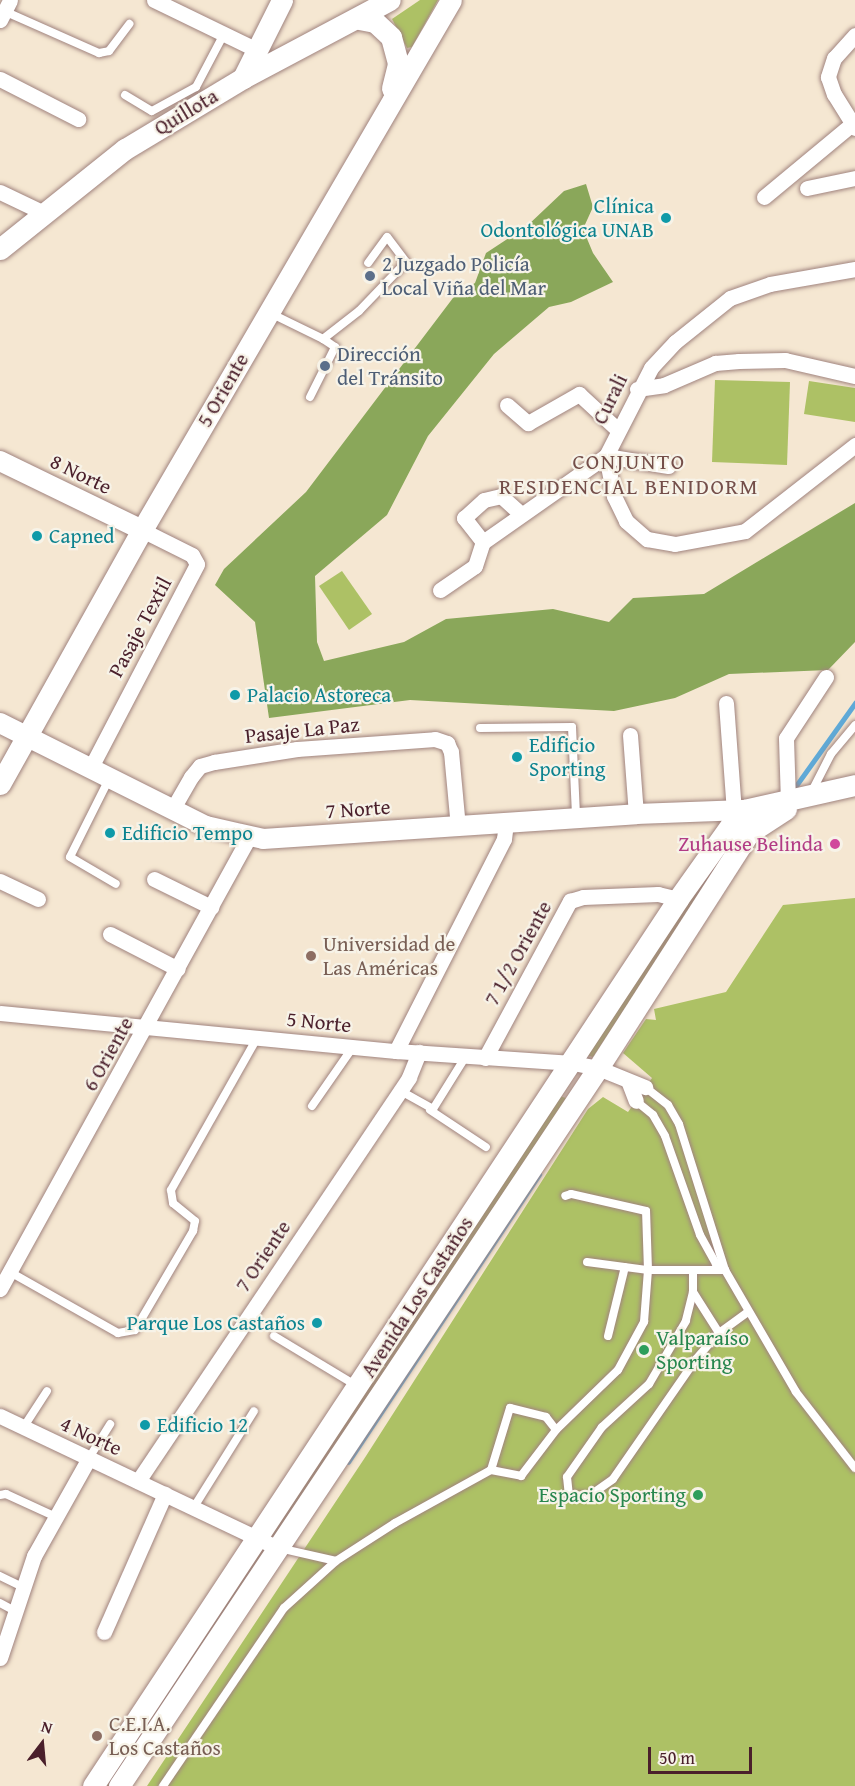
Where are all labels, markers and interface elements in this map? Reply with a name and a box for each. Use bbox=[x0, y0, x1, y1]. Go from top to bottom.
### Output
street label: Quillota bbox=[150, 83, 222, 141]
place label: Clínica Odontológica UNAB bbox=[480, 193, 654, 243]
marker: Clínica Odontológica UNAB bbox=[659, 211, 673, 225]
place label: 2 Juzgado Policía Local Viña del Mar bbox=[382, 251, 546, 301]
marker: 2 Juzgado Policía Local Viña del Mar bbox=[363, 269, 377, 283]
place label: Dirección del Tránsito bbox=[337, 341, 443, 391]
street label: 5 Oriente bbox=[192, 349, 254, 431]
marker: Dirección del Tránsito bbox=[318, 359, 332, 373]
street label: Curali bbox=[587, 370, 633, 428]
street label: 8 Norte bbox=[46, 448, 116, 500]
district label: CONJUNTO RESIDENCIAL BENIDORM bbox=[499, 448, 759, 500]
place label: Capned bbox=[49, 523, 115, 549]
marker: Capned bbox=[30, 529, 44, 543]
street label: Pasaje Textil bbox=[103, 573, 177, 681]
place label: Palacio Astoreca bbox=[247, 682, 391, 708]
marker: Palacio Astoreca bbox=[228, 688, 242, 702]
street label: Pasaje La Paz bbox=[244, 711, 360, 749]
place label: Edificio Sporting bbox=[529, 732, 606, 782]
marker: Edificio Sporting bbox=[510, 750, 524, 764]
street label: 7 Norte bbox=[325, 794, 391, 824]
place label: Edificio Tempo bbox=[122, 820, 253, 846]
marker: Edificio Tempo bbox=[103, 826, 117, 840]
place label: Zuhause Belinda bbox=[678, 831, 823, 857]
marker: Zuhause Belinda bbox=[828, 837, 842, 851]
street label: 7 1/2 Oriente bbox=[479, 896, 557, 1010]
place label: Universidad de Las Américas bbox=[323, 931, 455, 981]
marker: Universidad de Las Américas bbox=[304, 949, 318, 963]
street label: 5 Norte bbox=[285, 1006, 353, 1038]
street label: 6 Oriente bbox=[77, 1012, 139, 1096]
street label: Avenida Los Castaños bbox=[356, 1212, 478, 1382]
street label: 7 Oriente bbox=[230, 1215, 296, 1297]
place label: Parque Los Castaños bbox=[127, 1310, 305, 1336]
marker: Parque Los Castaños bbox=[310, 1316, 324, 1330]
place label: Valparaíso Sporting bbox=[656, 1325, 749, 1375]
marker: Valparaíso Sporting bbox=[637, 1343, 651, 1357]
street label: 4 Norte bbox=[56, 1411, 126, 1461]
place label: Edificio 12 bbox=[157, 1412, 248, 1438]
marker: Edificio 12 bbox=[138, 1418, 152, 1432]
place label: Espacio Sporting bbox=[539, 1482, 686, 1508]
marker: Espacio Sporting bbox=[691, 1488, 705, 1502]
place label: C.E.I.A. Los Castaños bbox=[109, 1711, 221, 1761]
north arrow bbox=[12, 1714, 72, 1774]
text: N bbox=[39, 1714, 55, 1740]
marker: C.E.I.A. Los Castaños bbox=[90, 1729, 104, 1743]
scale bar bbox=[651, 1735, 754, 1773]
text: 50 m bbox=[659, 1744, 695, 1771]

